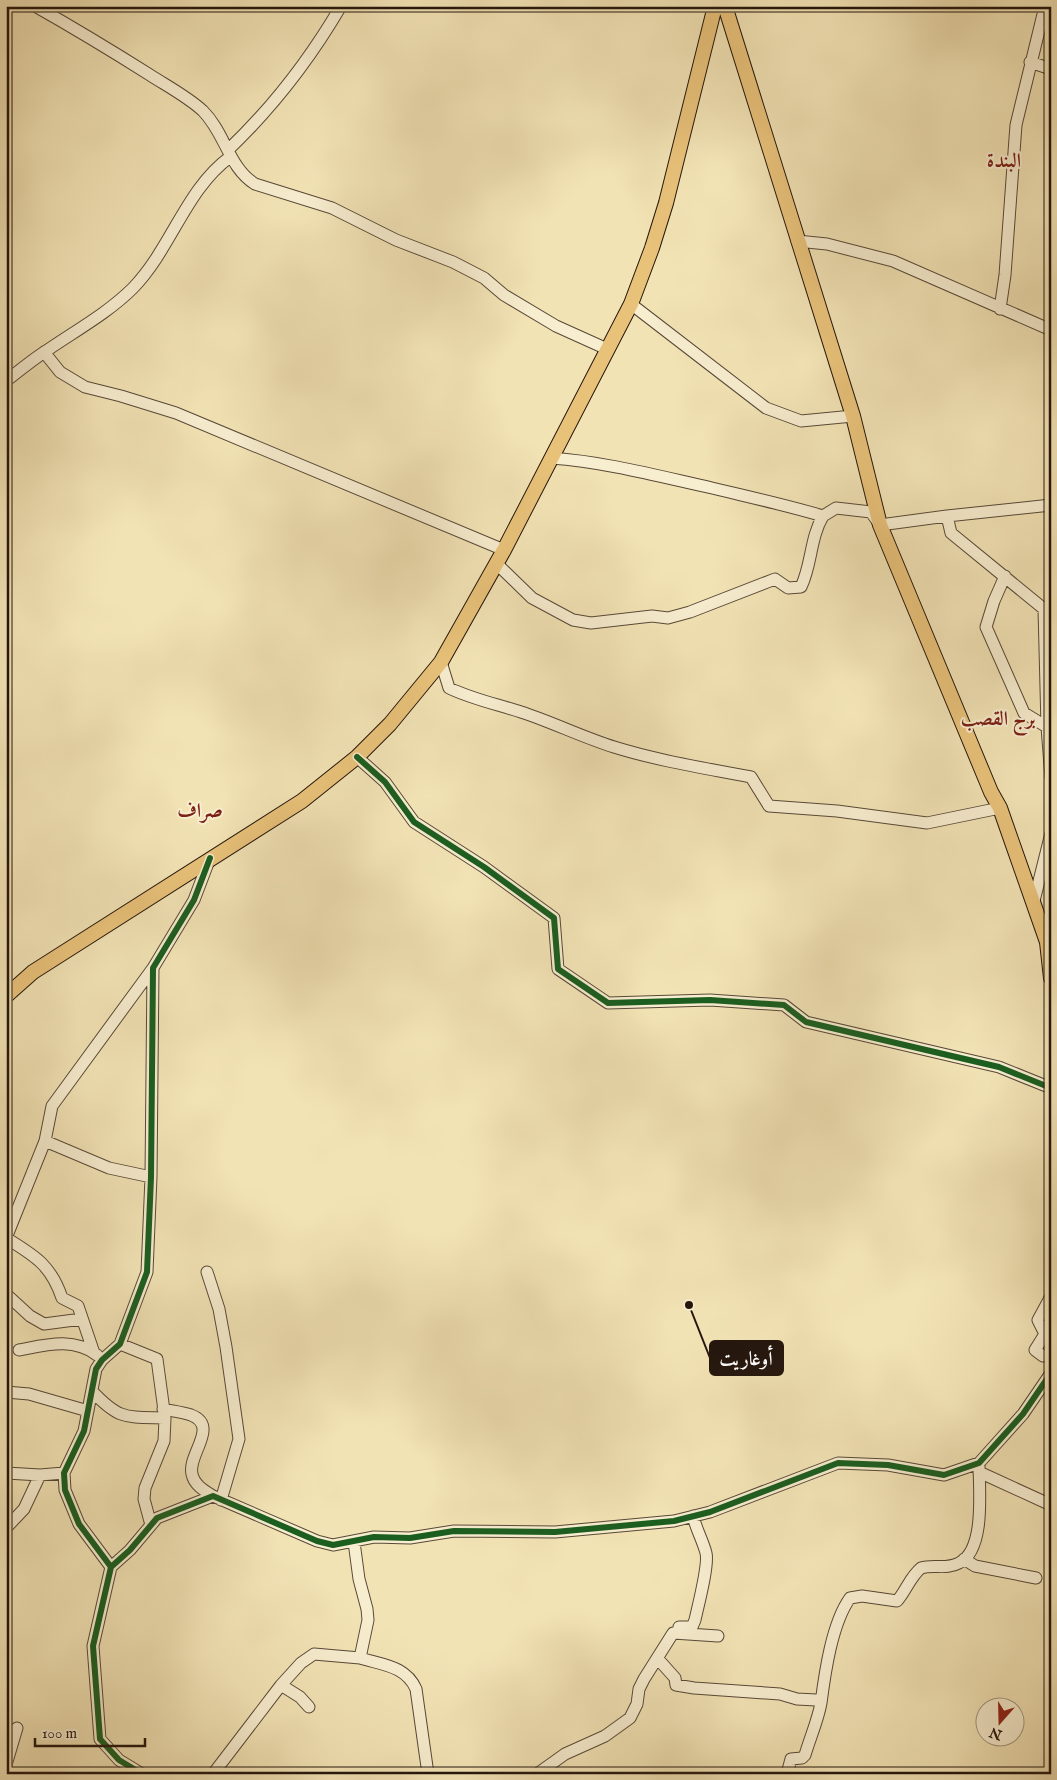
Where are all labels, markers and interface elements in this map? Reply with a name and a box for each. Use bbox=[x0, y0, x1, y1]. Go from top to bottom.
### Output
district label: البندة bbox=[987, 149, 1021, 174]
district label: برج القصب bbox=[961, 707, 1036, 737]
district label: صراف bbox=[177, 799, 223, 824]
callout: أوغاريت bbox=[710, 1341, 783, 1375]
text: أوغاريت bbox=[719, 1345, 773, 1372]
north arrow bbox=[974, 1698, 1024, 1748]
scale bar bbox=[35, 1715, 145, 1747]
text: N bbox=[987, 1723, 1006, 1744]
text: 100 m bbox=[42, 1724, 78, 1743]

